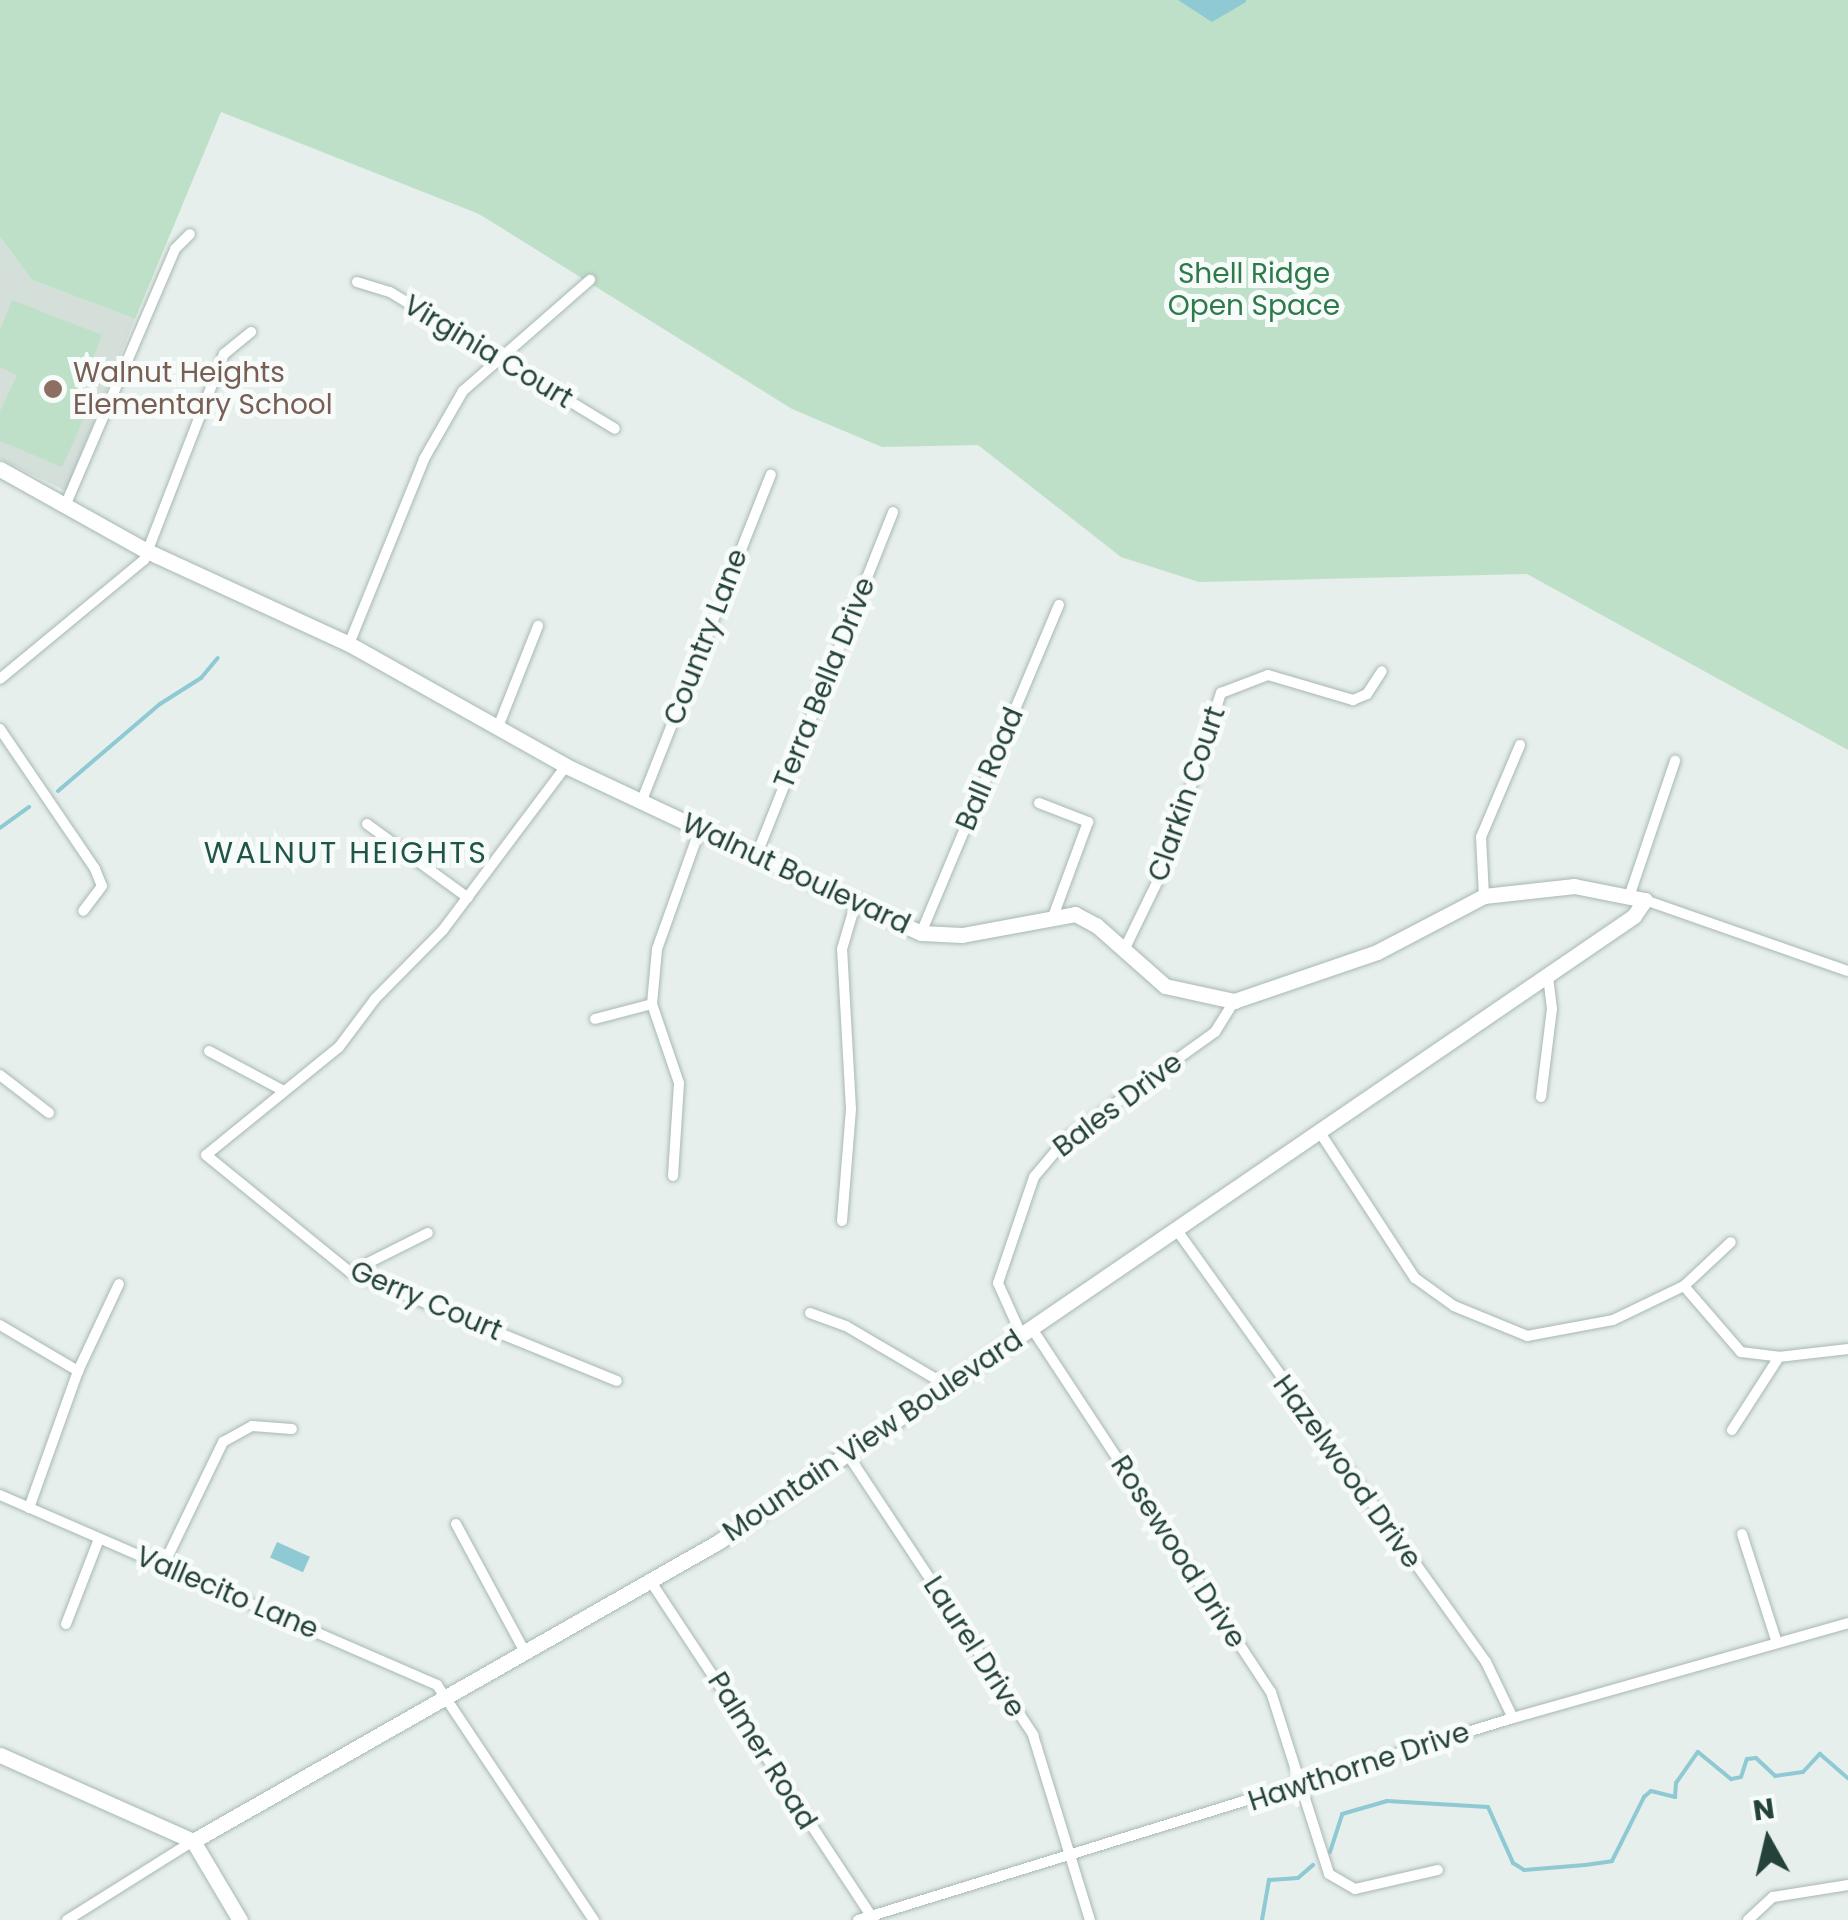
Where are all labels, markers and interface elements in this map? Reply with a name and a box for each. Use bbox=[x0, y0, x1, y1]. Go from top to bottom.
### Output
park label: Shell Ridge Open Space bbox=[1168, 257, 1340, 323]
street label: Virginia Court bbox=[397, 288, 579, 416]
place label: Walnut Heights Elementary School bbox=[73, 356, 333, 422]
marker: Walnut Heights Elementary School bbox=[42, 378, 64, 400]
street label: Country Lane bbox=[657, 544, 755, 730]
street label: Terra Bella Drive bbox=[767, 573, 883, 793]
street label: Clarkin Court bbox=[1141, 702, 1233, 886]
street label: Ball Road bbox=[949, 703, 1031, 835]
street label: Walnut Boulevard bbox=[677, 806, 915, 942]
district label: WALNUT HEIGHTS bbox=[204, 835, 488, 871]
street label: Bales Drive bbox=[1047, 1046, 1189, 1164]
street label: Gerry Court bbox=[345, 1254, 507, 1348]
street label: Mountain View Boulevard bbox=[717, 1323, 1029, 1549]
street label: Hazelwood Drive bbox=[1266, 1369, 1428, 1575]
street label: Rosewood Drive bbox=[1103, 1450, 1253, 1654]
street label: Vallecito Lane bbox=[131, 1539, 323, 1647]
street label: Laurel Drive bbox=[916, 1570, 1032, 1724]
street label: Palmer Road bbox=[700, 1666, 824, 1836]
street label: Hawthorne Drive bbox=[1244, 1715, 1474, 1819]
text: N bbox=[1751, 1789, 1777, 1831]
north arrow bbox=[1718, 1790, 1818, 1890]

